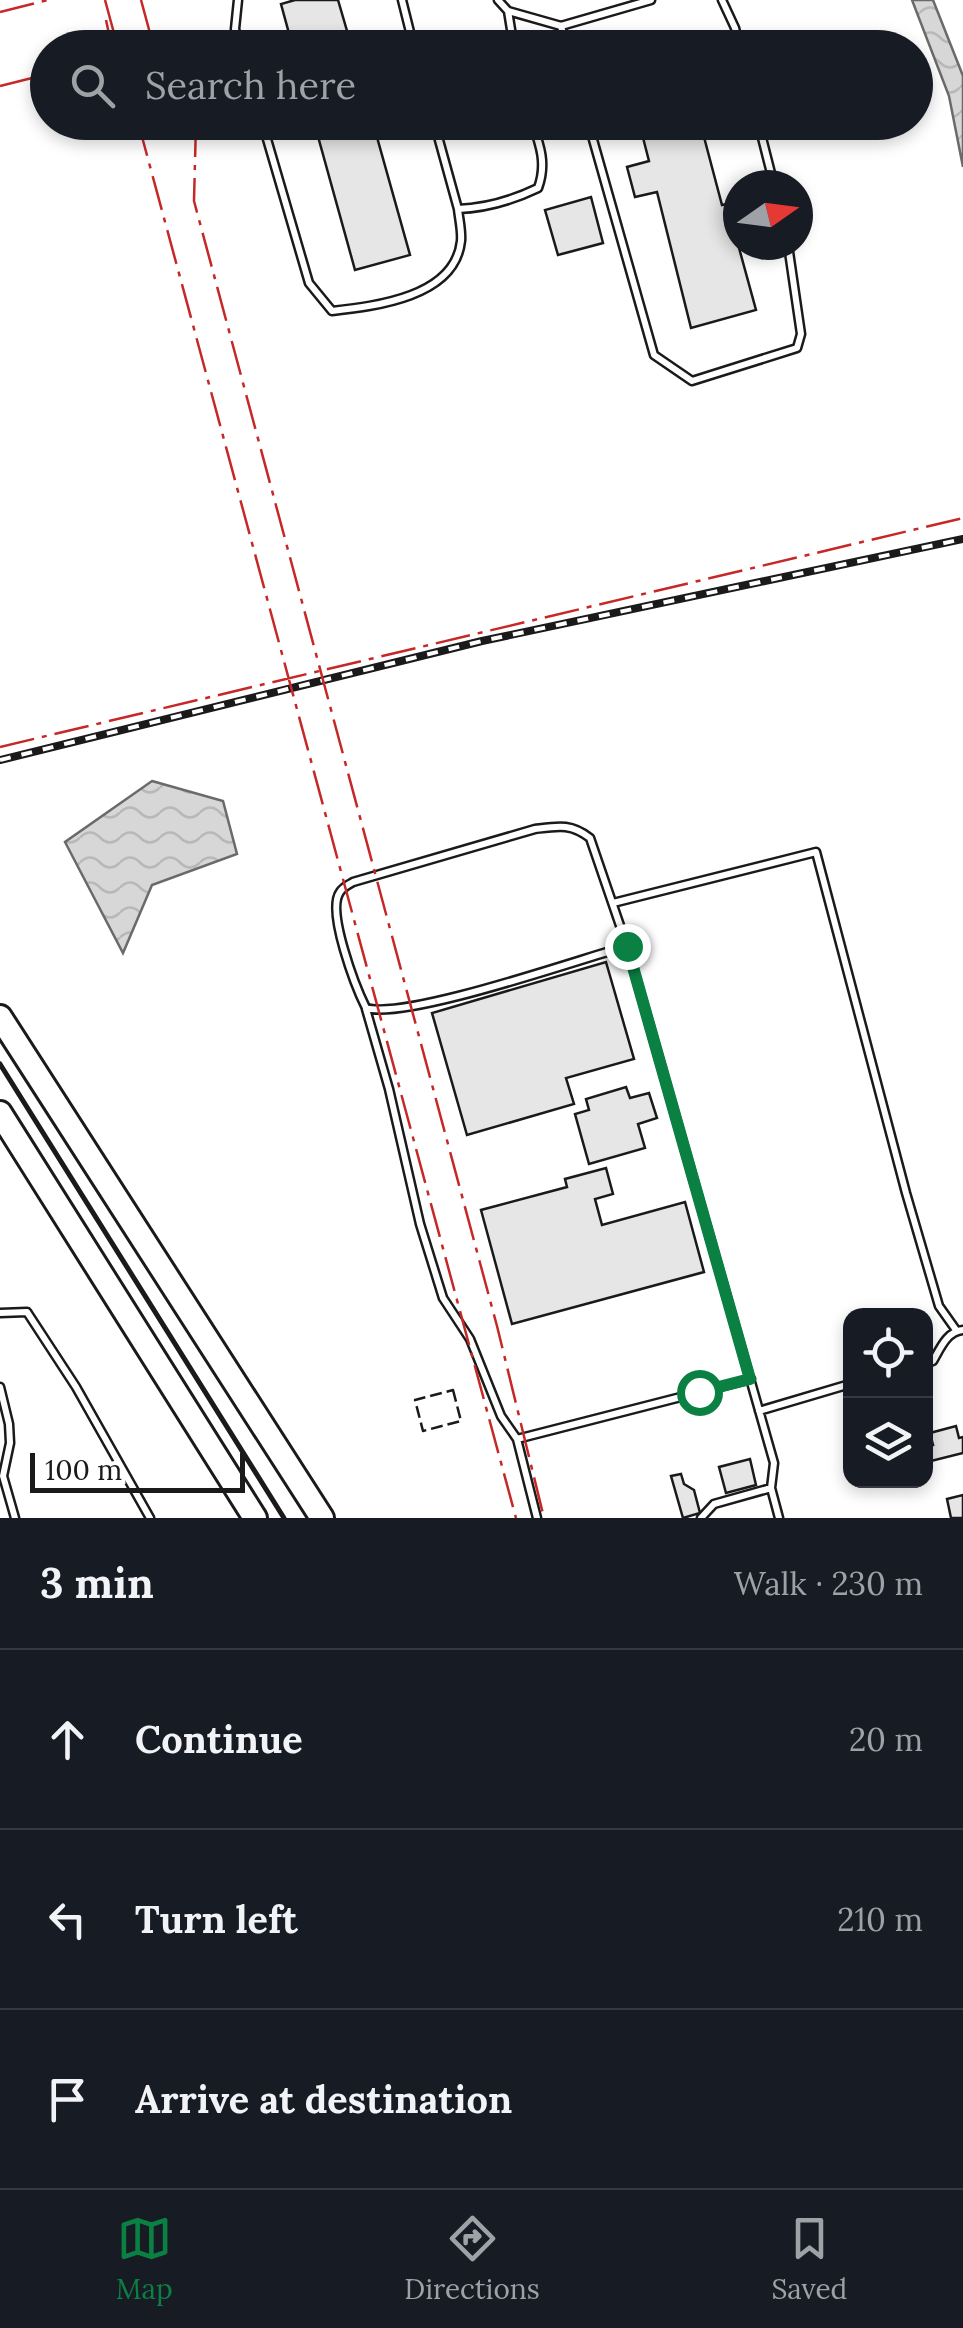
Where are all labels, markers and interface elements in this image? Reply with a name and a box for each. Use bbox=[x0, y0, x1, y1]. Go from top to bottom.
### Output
search box bbox=[30, 30, 933, 140]
icon: search bbox=[65, 58, 120, 113]
text: Search here bbox=[145, 61, 356, 109]
north arrow bbox=[723, 170, 813, 260]
route end bbox=[605, 924, 651, 970]
map controls bbox=[843, 1308, 933, 1488]
button: locate bbox=[843, 1308, 933, 1398]
route start bbox=[677, 1370, 723, 1416]
button: layers bbox=[843, 1398, 933, 1488]
scale bar bbox=[30, 1448, 245, 1492]
text: 100 m bbox=[45, 1452, 122, 1488]
text: 3 min bbox=[40, 1556, 154, 1610]
text: Walk · 230 m bbox=[734, 1563, 923, 1604]
icon: ahead bbox=[40, 1712, 95, 1767]
text: Continue bbox=[135, 1715, 303, 1763]
text: 20 m bbox=[849, 1719, 923, 1760]
icon: left bbox=[40, 1892, 95, 1947]
text: Turn left bbox=[135, 1895, 298, 1943]
text: 210 m bbox=[837, 1899, 923, 1940]
icon: arrive bbox=[40, 2072, 95, 2127]
text: Arrive at destination bbox=[135, 2075, 512, 2123]
tab: Map bbox=[116, 2211, 173, 2307]
tab: Directions bbox=[404, 2211, 540, 2307]
tab: Saved bbox=[771, 2211, 847, 2307]

